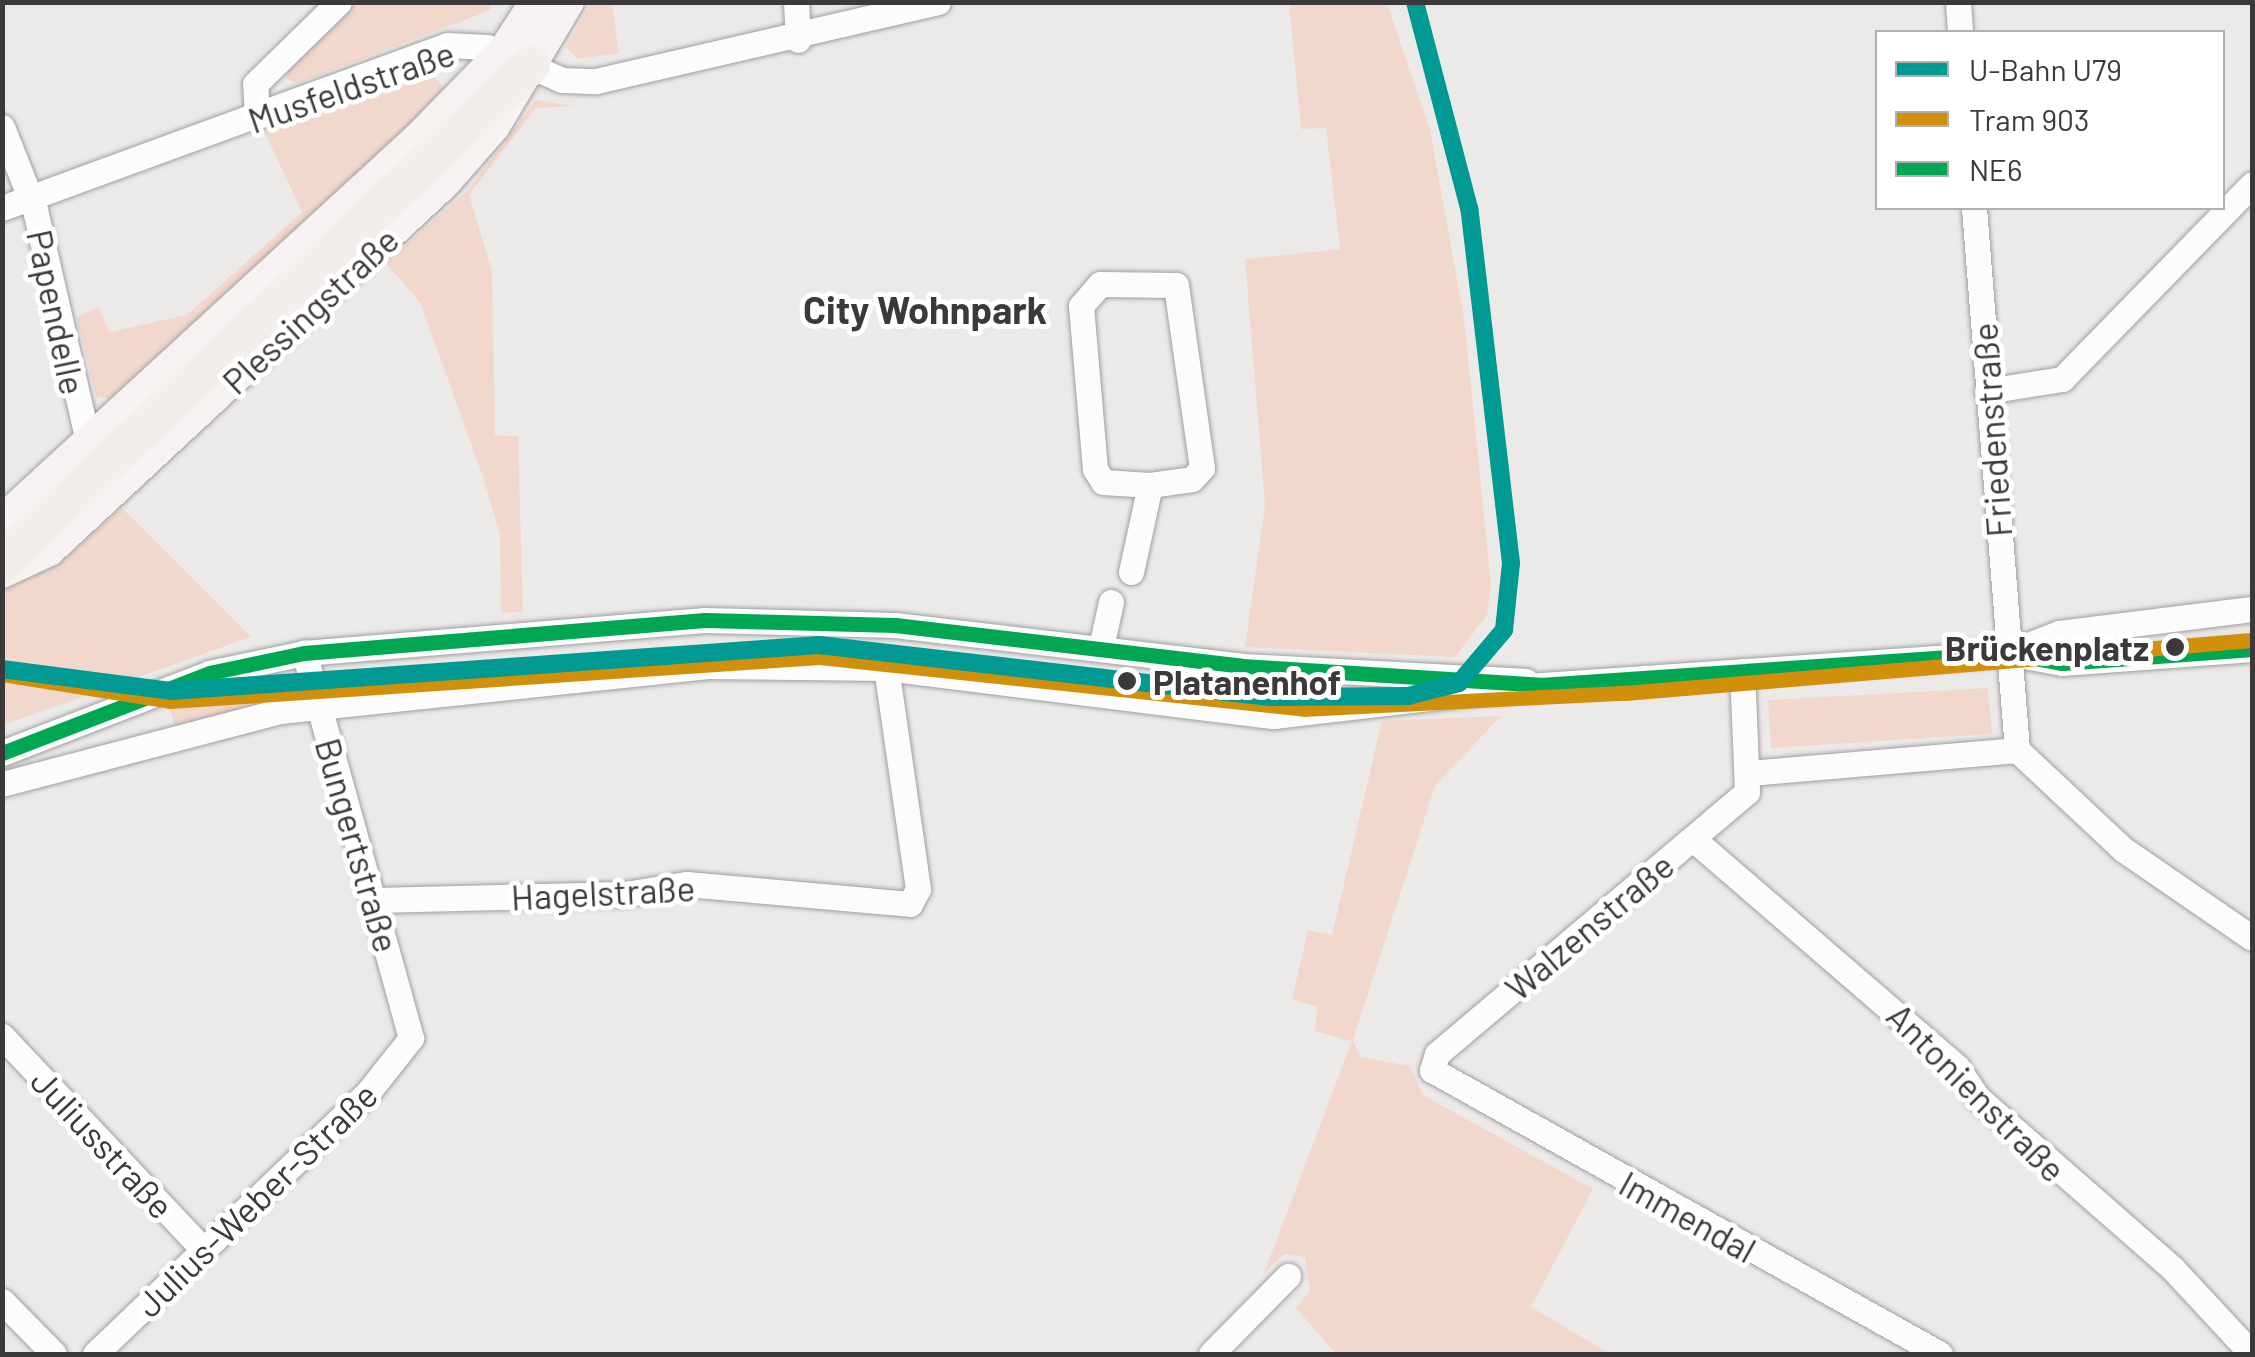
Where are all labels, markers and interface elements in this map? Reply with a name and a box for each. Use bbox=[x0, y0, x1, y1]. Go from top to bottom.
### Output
legend bbox=[1875, 30, 2225, 210]
street label: Musfeldstraße bbox=[242, 31, 460, 141]
text: U-Bahn U79 bbox=[1969, 51, 2122, 87]
text: Tram 903 bbox=[1969, 101, 2090, 137]
text: NE6 bbox=[1969, 151, 2022, 187]
street label: Plessingstraße bbox=[213, 218, 407, 402]
street label: Papendelle bbox=[19, 226, 95, 398]
district label: City Wohnpark bbox=[803, 287, 1047, 333]
street label: Friedenstraße bbox=[1963, 321, 2019, 539]
place label: Brückenplatz bbox=[1945, 626, 2149, 668]
marker: Brückenplatz bbox=[2158, 630, 2192, 664]
place label: Platanenhof bbox=[1153, 660, 1341, 702]
marker: Platanenhof bbox=[1110, 664, 1144, 698]
street label: Bungertstraße bbox=[307, 733, 409, 957]
street label: Walzenstraße bbox=[1496, 844, 1682, 1008]
street label: Hagelstraße bbox=[510, 866, 696, 918]
street label: Antonienstraße bbox=[1879, 994, 2075, 1190]
street label: Juliusstraße bbox=[23, 1059, 183, 1227]
street label: Julius-Weber-Straße bbox=[127, 1073, 385, 1325]
street label: Immendal bbox=[1613, 1162, 1763, 1270]

